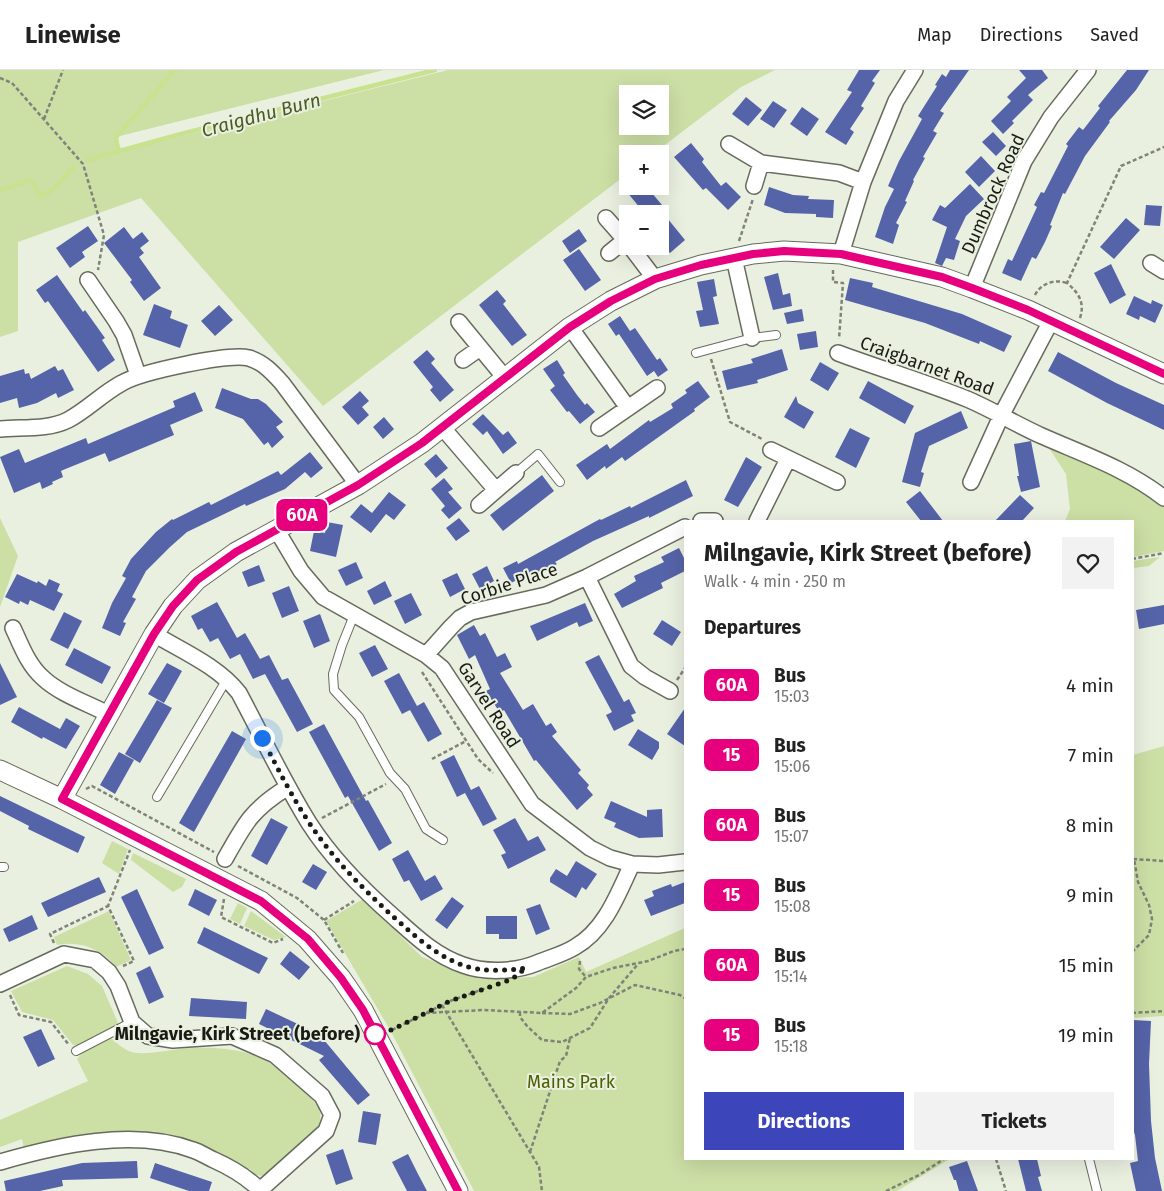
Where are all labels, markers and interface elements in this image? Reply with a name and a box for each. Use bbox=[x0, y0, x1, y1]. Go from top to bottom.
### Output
text: Linewise bbox=[25, 21, 121, 49]
text: Map bbox=[917, 24, 952, 46]
text: Directions bbox=[980, 24, 1062, 46]
text: Saved bbox=[1090, 24, 1139, 46]
map controls bbox=[619, 85, 669, 255]
button: layers bbox=[619, 85, 669, 135]
water label: Craigdhu Burn bbox=[199, 88, 323, 142]
street label: Dumbrock Road bbox=[957, 131, 1029, 257]
button: + bbox=[619, 145, 669, 195]
button: − bbox=[619, 205, 669, 255]
street label: Craigbarnet Road bbox=[857, 332, 997, 400]
line badge: 60A bbox=[273, 499, 331, 531]
text: 60A bbox=[286, 504, 318, 526]
button: heart bbox=[1062, 537, 1114, 589]
text: Milngavie, Kirk Street (before) bbox=[704, 539, 1031, 567]
street label: Corbie Place bbox=[458, 558, 560, 610]
text: Walk · 4 min · 250 m bbox=[704, 572, 846, 591]
text: Departures bbox=[704, 616, 801, 639]
street label: Garvel Road bbox=[453, 658, 525, 752]
text: Bus bbox=[774, 664, 806, 687]
text: 60A bbox=[716, 674, 747, 696]
text: 4 min bbox=[1066, 674, 1114, 697]
text: 15:03 bbox=[774, 687, 810, 706]
your location bbox=[250, 726, 275, 751]
text: Bus bbox=[774, 734, 806, 757]
text: 15 bbox=[723, 744, 741, 766]
text: 7 min bbox=[1068, 744, 1114, 767]
text: 15:06 bbox=[774, 757, 810, 776]
text: Bus bbox=[774, 804, 806, 827]
text: 60A bbox=[716, 814, 747, 836]
text: 8 min bbox=[1066, 814, 1114, 837]
text: 15:07 bbox=[774, 827, 809, 846]
text: Bus bbox=[774, 874, 806, 897]
text: 15 bbox=[723, 884, 741, 906]
text: 9 min bbox=[1066, 884, 1114, 907]
text: 15:08 bbox=[774, 897, 811, 916]
text: Bus bbox=[774, 944, 806, 967]
text: 60A bbox=[716, 954, 747, 976]
text: 15 min bbox=[1058, 954, 1114, 977]
text: 15:14 bbox=[774, 967, 808, 986]
text: Bus bbox=[774, 1014, 806, 1037]
place label: Milngavie, Kirk Street (before) bbox=[115, 1023, 360, 1045]
marker: Milngavie, Kirk Street (before) bbox=[364, 1023, 386, 1045]
text: 15 bbox=[723, 1024, 741, 1046]
text: 19 min bbox=[1058, 1024, 1114, 1047]
text: 15:18 bbox=[774, 1037, 808, 1056]
park label: Mains Park bbox=[527, 1071, 616, 1093]
button: Directions bbox=[704, 1092, 904, 1150]
button: Tickets bbox=[914, 1092, 1114, 1150]

